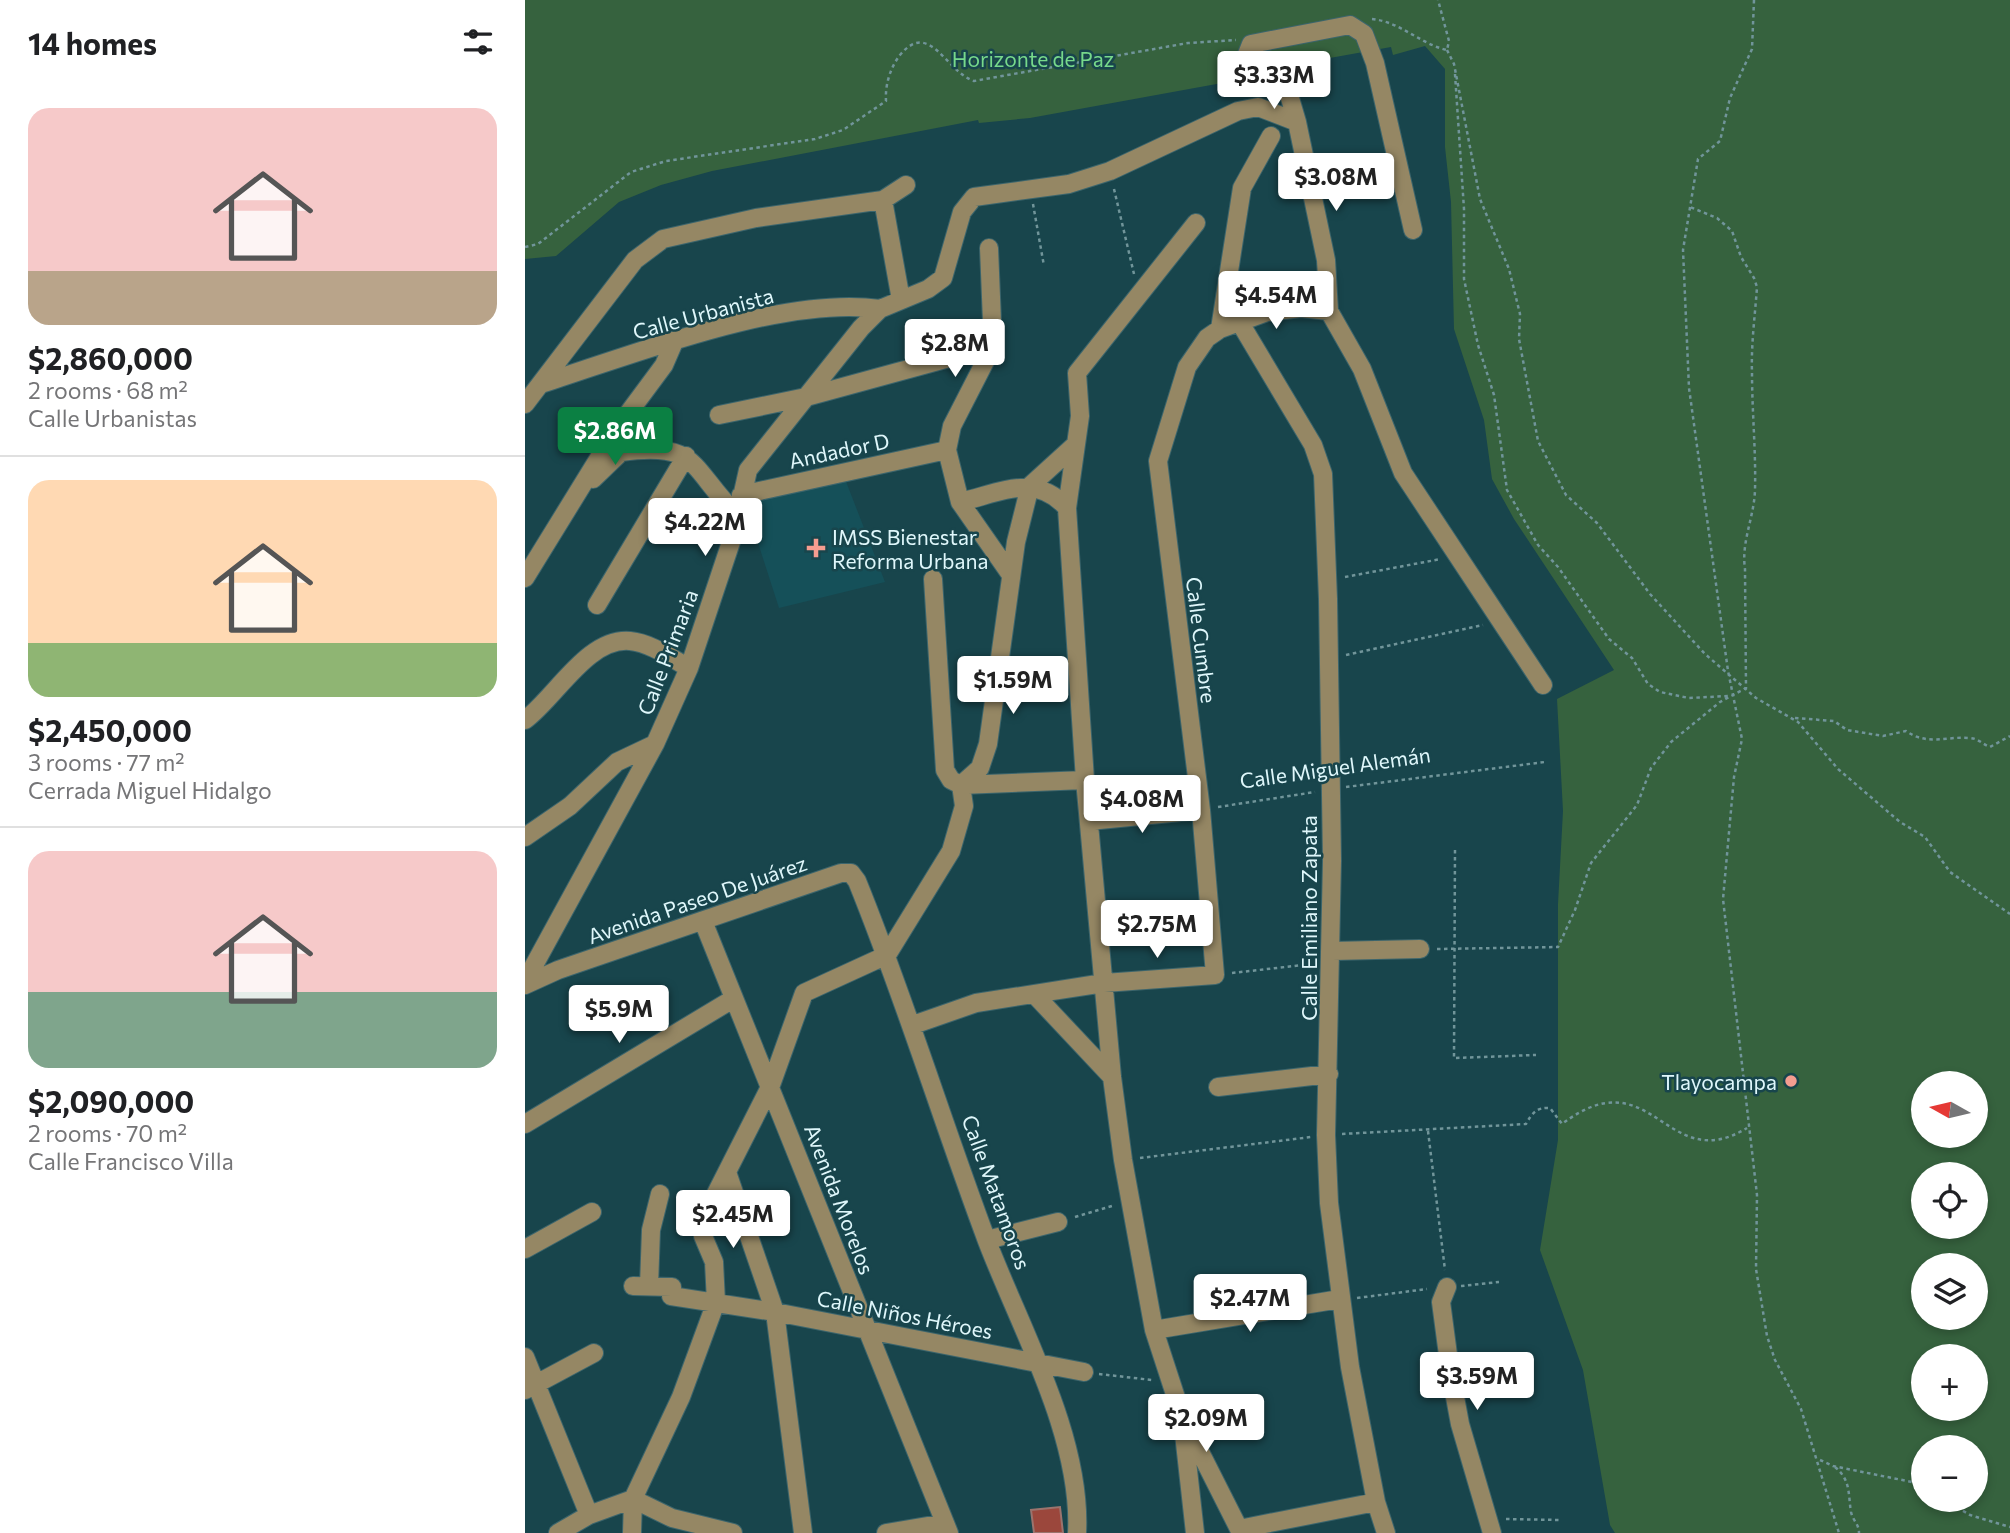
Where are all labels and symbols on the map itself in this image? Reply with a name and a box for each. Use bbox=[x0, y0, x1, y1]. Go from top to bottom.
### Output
park label: Horizonte de Paz bbox=[952, 46, 1114, 71]
pin: $3.33M bbox=[1217, 52, 1331, 111]
pin: $3.08M bbox=[1279, 154, 1393, 213]
pin: $4.54M bbox=[1219, 272, 1333, 331]
street label: Calle Urbanista bbox=[630, 282, 776, 344]
pin: $2.8M bbox=[906, 320, 1004, 379]
pin: $2.86M bbox=[558, 407, 672, 467]
street label: Andador D bbox=[786, 427, 892, 473]
pin: $4.22M bbox=[648, 498, 762, 558]
place label: IMSS Bienestar Reforma Urbana bbox=[832, 524, 989, 573]
marker: IMSS Bienestar Reforma Urbana bbox=[806, 538, 826, 558]
street label: Calle Cumbre bbox=[1182, 575, 1222, 705]
street label: Calle Primaria bbox=[632, 586, 702, 718]
pin: $1.59M bbox=[956, 656, 1070, 716]
street label: Calle Miguel Alemán bbox=[1238, 741, 1432, 793]
pin: $4.08M bbox=[1085, 776, 1199, 835]
street label: Calle Emiliano Zapata bbox=[1296, 815, 1321, 1021]
street label: Avenida Paseo De Juárez bbox=[584, 850, 810, 948]
pin: $2.75M bbox=[1100, 900, 1214, 960]
pin: $5.9M bbox=[570, 986, 668, 1045]
place label: Tlayocampa bbox=[1661, 1069, 1777, 1094]
north arrow bbox=[1911, 1071, 1988, 1148]
marker: Tlayocampa bbox=[1783, 1073, 1799, 1089]
street label: Calle Matamoros bbox=[957, 1111, 1037, 1273]
street label: Avenida Morelos bbox=[800, 1120, 880, 1278]
pin: $2.45M bbox=[676, 1190, 790, 1250]
pin: $2.47M bbox=[1193, 1274, 1307, 1334]
street label: Calle Niños Héroes bbox=[815, 1285, 995, 1343]
pin: $3.59M bbox=[1420, 1352, 1534, 1412]
pin: $2.09M bbox=[1149, 1394, 1263, 1454]

